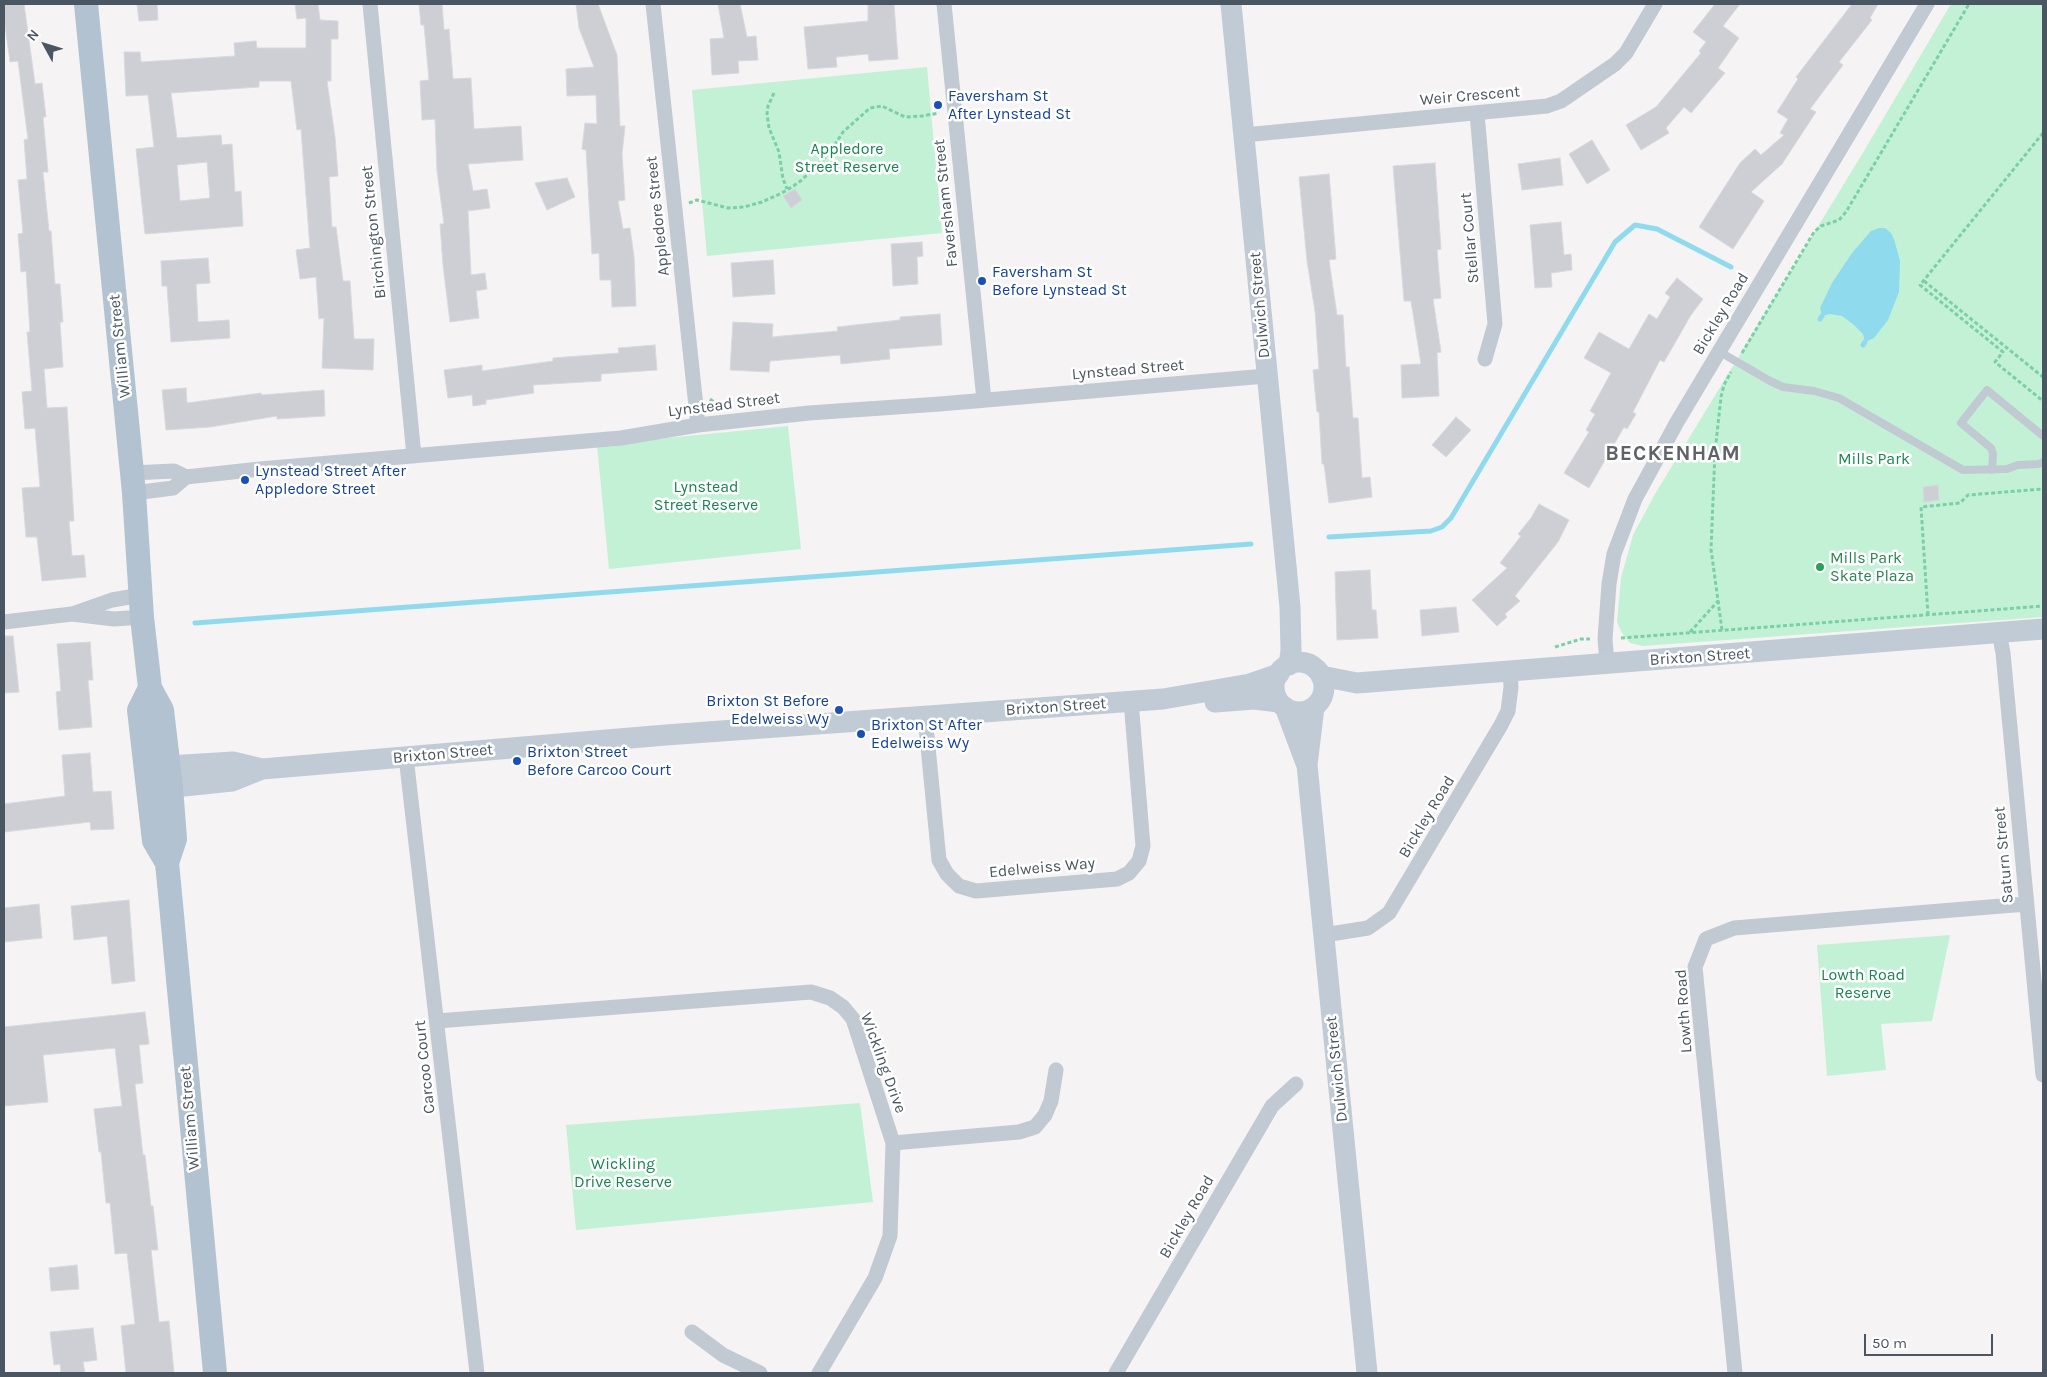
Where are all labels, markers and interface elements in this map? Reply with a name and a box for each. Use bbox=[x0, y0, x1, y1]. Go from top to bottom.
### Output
north arrow bbox=[20, 20, 70, 70]
text: N bbox=[23, 26, 43, 45]
street label: Weir Crescent bbox=[1419, 82, 1521, 110]
place label: Faversham St After Lynstead St bbox=[948, 86, 1071, 124]
marker: Faversham St After Lynstead St bbox=[932, 99, 944, 111]
street label: Faversham Street bbox=[930, 138, 962, 268]
park label: Appledore Street Reserve bbox=[795, 139, 899, 177]
street label: Appledore Street bbox=[642, 155, 674, 277]
street label: Birchington Street bbox=[357, 164, 391, 300]
street label: Stellar Court bbox=[1456, 192, 1484, 284]
street label: Dulwich Street bbox=[1246, 251, 1274, 359]
place label: Faversham St Before Lynstead St bbox=[992, 262, 1127, 300]
street label: Bickley Road bbox=[1689, 269, 1753, 359]
marker: Faversham St Before Lynstead St bbox=[976, 275, 988, 287]
street label: William Street bbox=[105, 293, 135, 399]
street label: Lynstead Street bbox=[1071, 356, 1185, 384]
street label: Lynstead Street bbox=[667, 389, 781, 421]
district label: BECKENHAM bbox=[1604, 441, 1742, 467]
park label: Mills Park bbox=[1838, 449, 1910, 469]
place label: Lynstead Street After Appledore Street bbox=[255, 461, 406, 499]
marker: Lynstead Street After Appledore Street bbox=[239, 474, 251, 486]
park label: Lynstead Street Reserve bbox=[654, 477, 758, 515]
place label: Mills Park Skate Plaza bbox=[1830, 548, 1914, 586]
marker: Mills Park Skate Plaza bbox=[1814, 561, 1826, 573]
street label: Brixton Street bbox=[1649, 644, 1751, 670]
place label: Brixton St Before Edelweiss Wy bbox=[706, 691, 829, 729]
street label: Brixton Street bbox=[1005, 694, 1107, 720]
marker: Brixton St Before Edelweiss Wy bbox=[833, 704, 845, 716]
place label: Brixton St After Edelweiss Wy bbox=[871, 715, 982, 753]
marker: Brixton St After Edelweiss Wy bbox=[855, 728, 867, 740]
street label: Brixton Street bbox=[392, 740, 494, 768]
place label: Brixton Street Before Carcoo Court bbox=[527, 742, 671, 780]
marker: Brixton Street Before Carcoo Court bbox=[511, 755, 523, 767]
street label: Bickley Road bbox=[1395, 772, 1459, 862]
street label: Saturn Street bbox=[1990, 806, 2018, 904]
street label: Edelweiss Way bbox=[988, 854, 1096, 882]
park label: Lowth Road Reserve bbox=[1821, 965, 1905, 1003]
street label: Lowth Road bbox=[1671, 968, 1697, 1054]
street label: Wickling Drive bbox=[856, 1010, 910, 1116]
street label: Dulwich Street bbox=[1322, 1015, 1352, 1123]
street label: Carcoo Court bbox=[411, 1019, 439, 1115]
street label: William Street bbox=[176, 1065, 204, 1171]
park label: Wickling Drive Reserve bbox=[574, 1154, 672, 1192]
street label: Bickley Road bbox=[1155, 1172, 1219, 1262]
scale bar bbox=[1867, 1324, 1996, 1356]
text: 50 m bbox=[1872, 1334, 1907, 1352]

